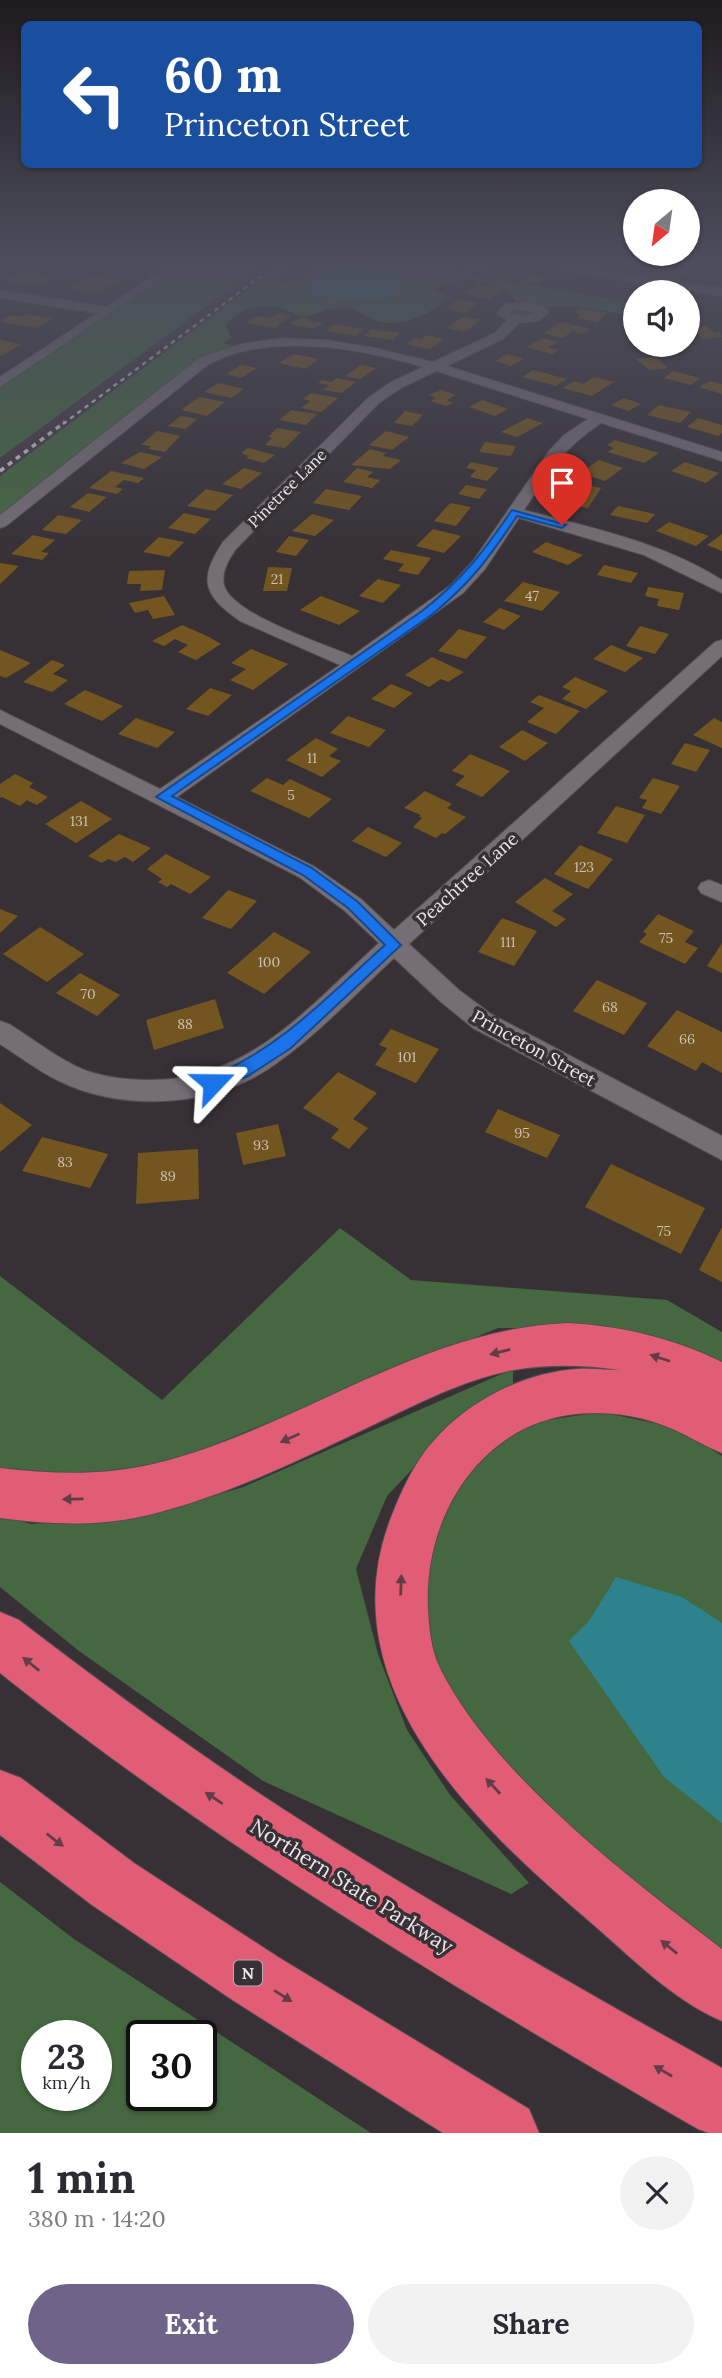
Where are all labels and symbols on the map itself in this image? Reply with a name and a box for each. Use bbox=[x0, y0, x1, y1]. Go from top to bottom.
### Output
north arrow bbox=[623, 189, 700, 266]
street label: Pinetree Lane bbox=[243, 444, 331, 532]
pin bbox=[532, 453, 592, 525]
house number: 21 bbox=[271, 570, 283, 588]
house number: 47 bbox=[525, 587, 540, 605]
house number: 11 bbox=[307, 749, 317, 767]
house number: 5 bbox=[287, 786, 295, 804]
house number: 131 bbox=[70, 812, 88, 830]
street label: Peachtree Lane bbox=[411, 827, 523, 931]
house number: 123 bbox=[574, 858, 594, 876]
house number: 75 bbox=[659, 929, 673, 947]
house number: 111 bbox=[500, 933, 516, 951]
house number: 100 bbox=[258, 953, 280, 971]
house number: 70 bbox=[80, 985, 96, 1003]
house number: 68 bbox=[602, 998, 618, 1016]
street label: Princeton Street bbox=[468, 1004, 600, 1092]
house number: 88 bbox=[177, 1015, 193, 1033]
house number: 66 bbox=[679, 1030, 695, 1048]
position arrow bbox=[176, 1046, 250, 1120]
house number: 101 bbox=[398, 1048, 416, 1066]
house number: 95 bbox=[514, 1124, 530, 1142]
house number: 93 bbox=[253, 1136, 269, 1154]
house number: 83 bbox=[57, 1153, 73, 1171]
house number: 89 bbox=[160, 1167, 176, 1185]
house number: 75 bbox=[657, 1222, 671, 1240]
one-way arrow bbox=[489, 1347, 511, 1358]
one-way arrow bbox=[649, 1352, 670, 1363]
one-way arrow bbox=[280, 1432, 300, 1444]
one-way arrow bbox=[62, 1493, 84, 1505]
one-way arrow bbox=[396, 1574, 407, 1596]
one-way arrow bbox=[22, 1656, 40, 1671]
one-way arrow bbox=[485, 1778, 501, 1795]
one-way arrow bbox=[205, 1791, 223, 1805]
street label: Northern State Parkway bbox=[245, 1812, 459, 1960]
one-way arrow bbox=[45, 1832, 63, 1847]
one-way arrow bbox=[660, 1939, 678, 1954]
road number: N bbox=[234, 1960, 262, 1985]
one-way arrow bbox=[273, 1989, 293, 2002]
speed limit sign: 30 bbox=[126, 2020, 217, 2111]
one-way arrow bbox=[653, 2065, 672, 2077]

